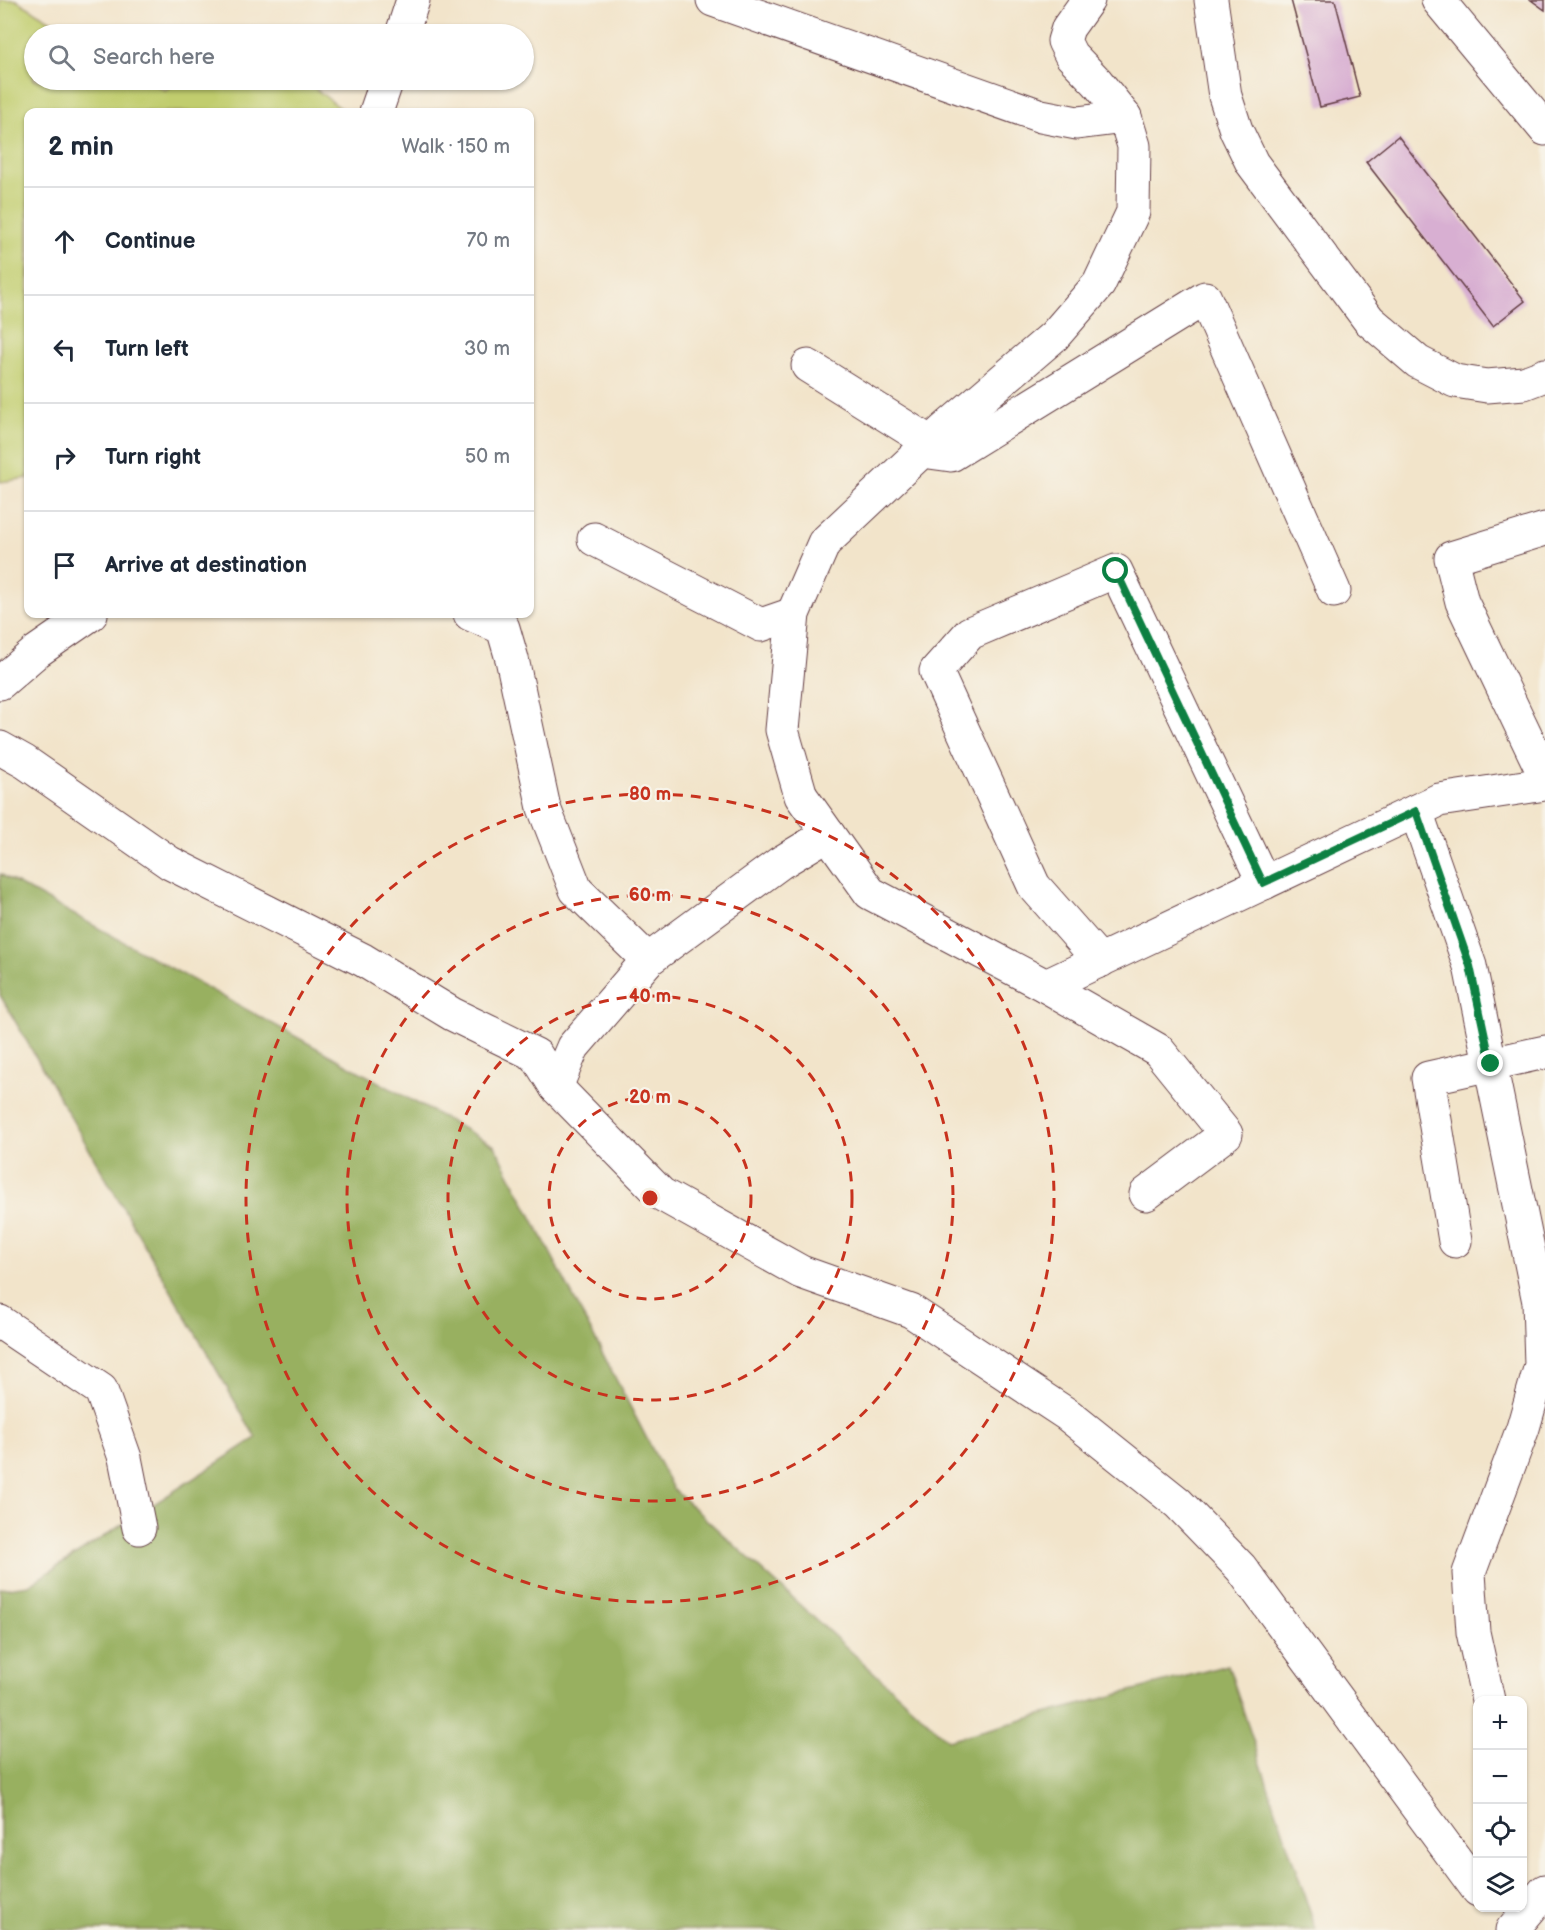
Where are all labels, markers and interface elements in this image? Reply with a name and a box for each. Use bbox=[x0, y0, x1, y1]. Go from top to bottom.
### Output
search box bbox=[24, 24, 534, 90]
icon: search bbox=[45, 41, 78, 74]
text: Search here bbox=[93, 44, 215, 71]
text: 2 min bbox=[48, 132, 114, 163]
text: Walk · 150 m bbox=[401, 135, 510, 159]
icon: ahead bbox=[48, 225, 81, 258]
text: Continue bbox=[105, 228, 195, 255]
text: 70 m bbox=[466, 229, 510, 253]
icon: left bbox=[48, 333, 81, 366]
text: Turn left bbox=[105, 336, 189, 363]
text: 30 m bbox=[464, 337, 510, 361]
icon: right bbox=[48, 441, 81, 474]
text: Turn right bbox=[105, 444, 201, 471]
text: 50 m bbox=[465, 445, 510, 469]
icon: arrive bbox=[48, 549, 81, 582]
text: Arrive at destination bbox=[105, 552, 307, 579]
route start bbox=[1102, 557, 1128, 583]
text: 80 m bbox=[629, 784, 671, 805]
text: 60 m bbox=[629, 885, 671, 906]
text: 40 m bbox=[629, 986, 671, 1007]
route end bbox=[1477, 1050, 1503, 1076]
text: 20 m bbox=[629, 1087, 671, 1108]
centre of rings bbox=[640, 1188, 660, 1208]
map controls bbox=[1473, 1696, 1527, 1912]
button: + bbox=[1473, 1696, 1527, 1750]
button: − bbox=[1473, 1750, 1527, 1804]
button: locate bbox=[1473, 1804, 1527, 1858]
button: layers bbox=[1473, 1858, 1527, 1912]

